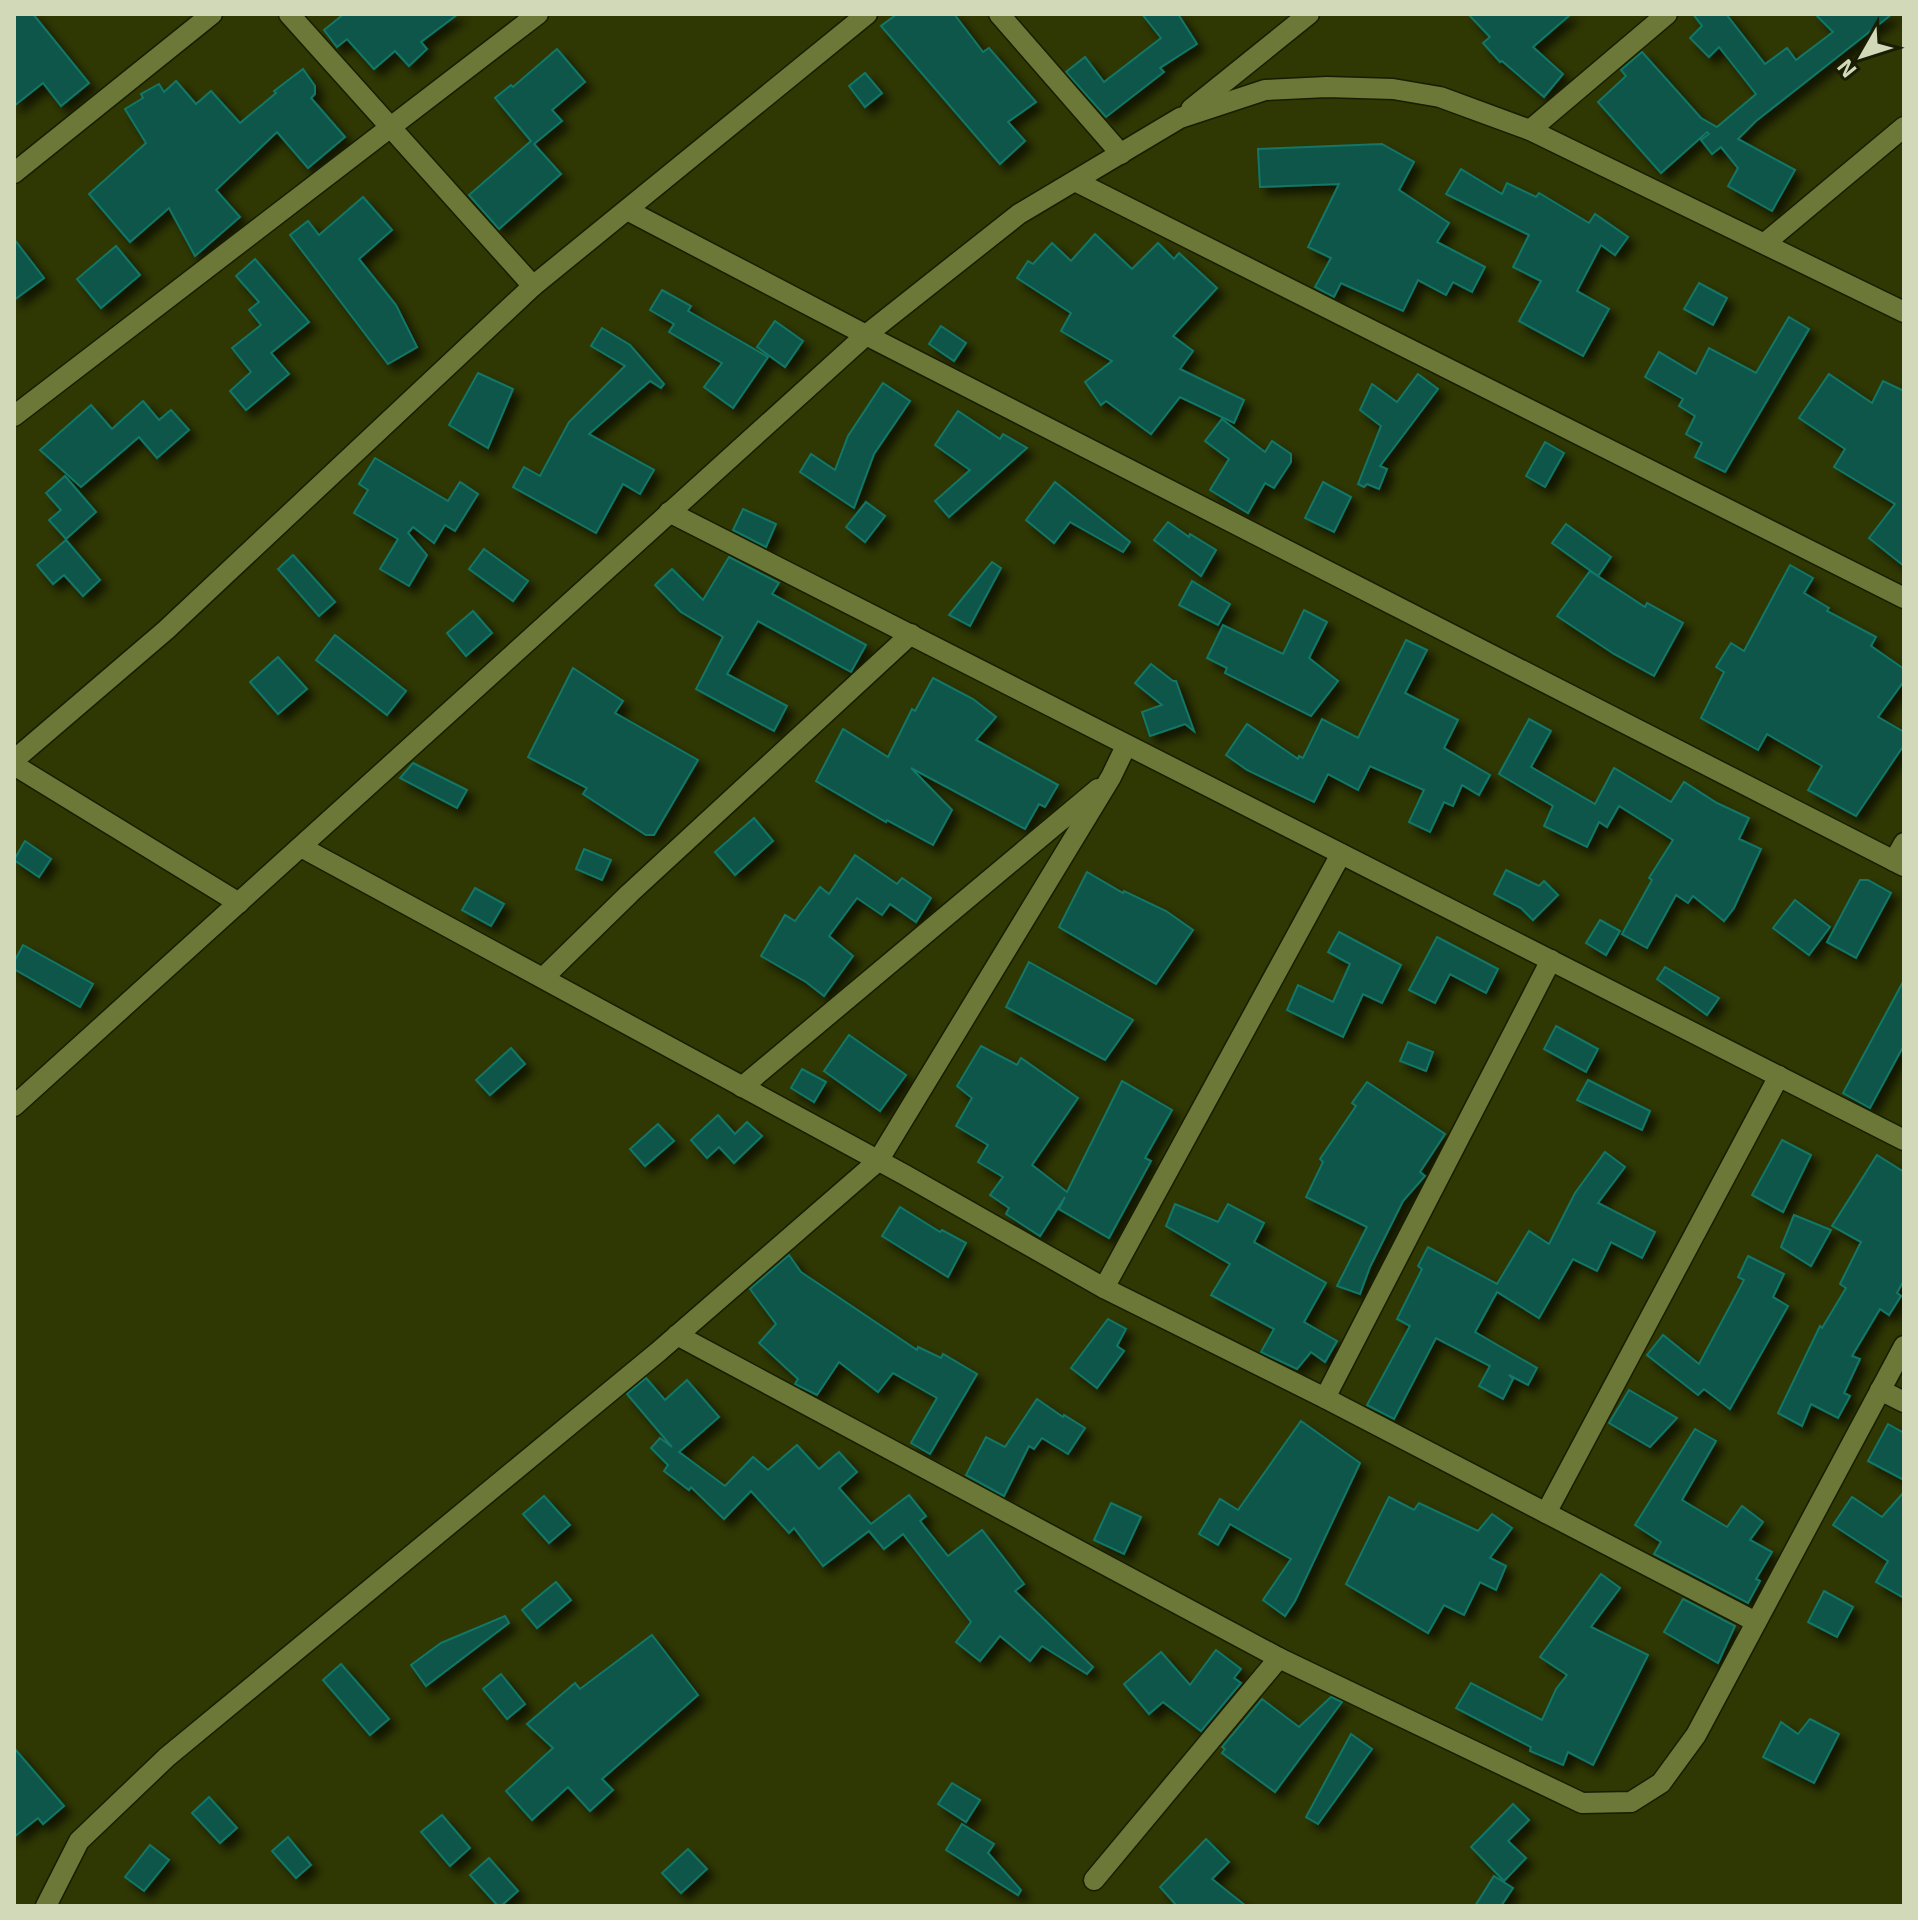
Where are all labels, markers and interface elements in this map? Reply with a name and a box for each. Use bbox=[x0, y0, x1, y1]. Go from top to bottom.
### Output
north arrow bbox=[1822, 16, 1902, 96]
text: N bbox=[1831, 55, 1861, 84]

